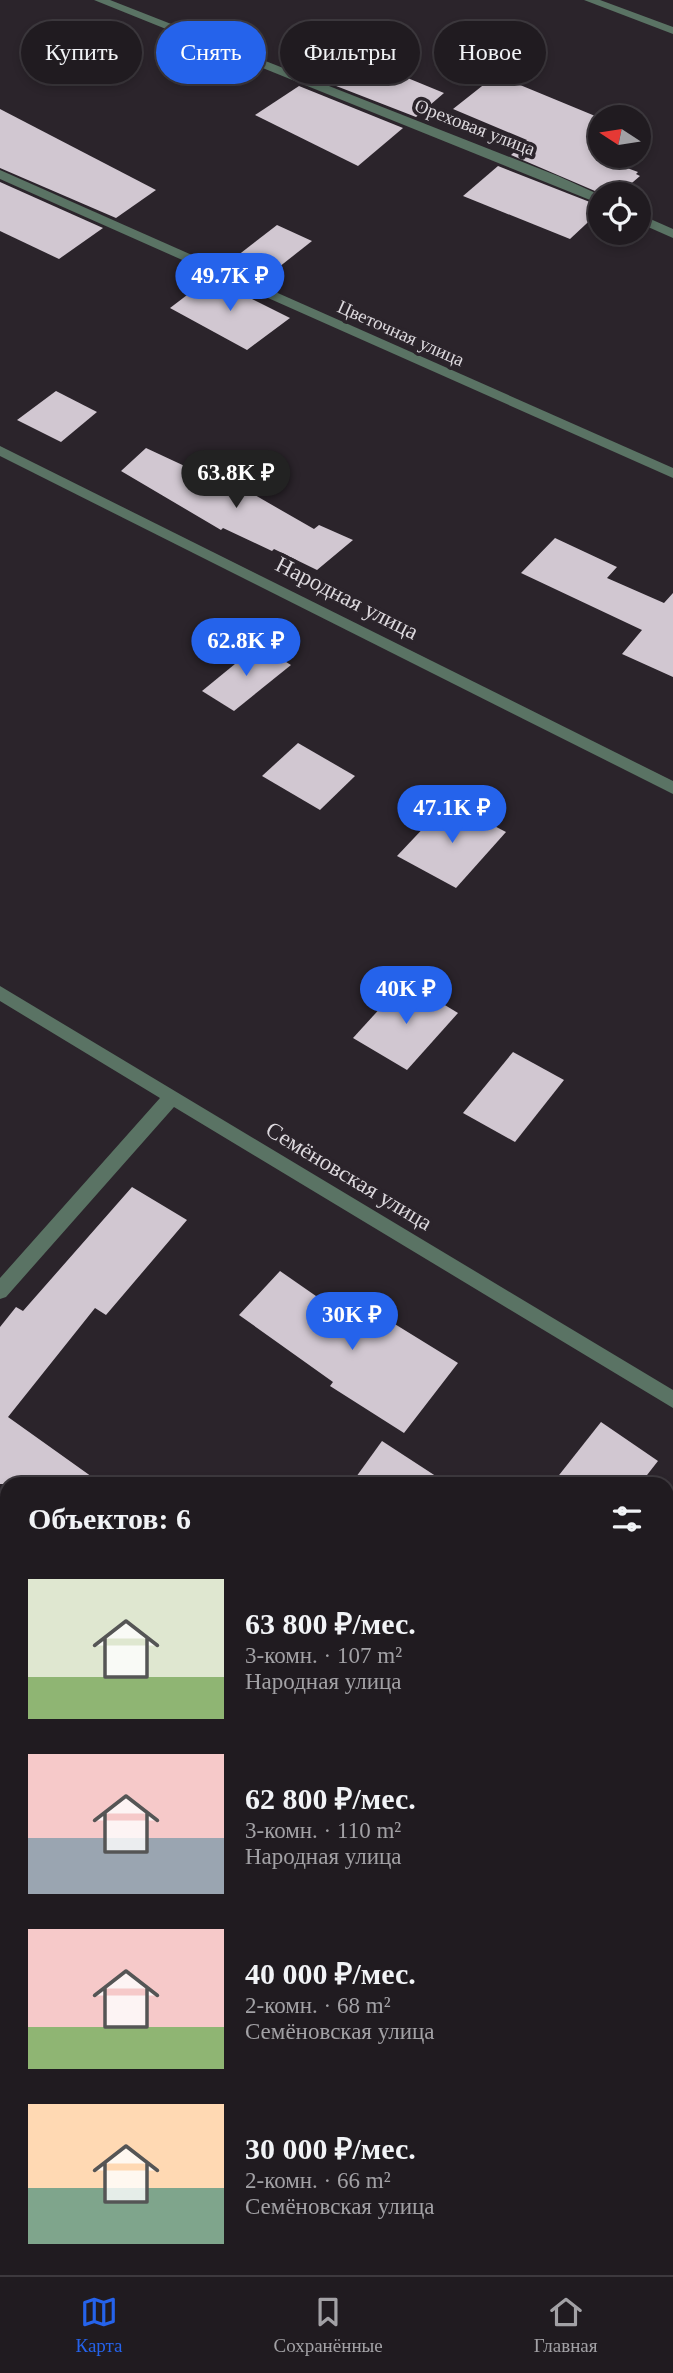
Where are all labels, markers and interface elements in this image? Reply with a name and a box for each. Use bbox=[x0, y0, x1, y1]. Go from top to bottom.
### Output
chip: Купить bbox=[21, 21, 142, 84]
chip: Снять bbox=[156, 21, 266, 84]
chip: Фильтры bbox=[280, 21, 420, 84]
chip: Новое bbox=[434, 21, 546, 84]
street label: Ореховая улица bbox=[412, 94, 539, 160]
north arrow bbox=[588, 105, 651, 168]
map controls bbox=[588, 105, 651, 245]
button: locate bbox=[588, 182, 651, 245]
pin: 49.7K ₽ bbox=[165, 254, 295, 313]
text: 49.7K ₽ bbox=[191, 263, 269, 288]
street label: Цветочная улица bbox=[334, 296, 468, 371]
pin: 63.8K ₽ bbox=[171, 450, 301, 510]
text: 63.8K ₽ bbox=[197, 460, 275, 485]
street label: Народная улица bbox=[272, 551, 422, 645]
pin: 62.8K ₽ bbox=[181, 618, 311, 678]
text: 62.8K ₽ bbox=[207, 628, 285, 653]
pin: 47.1K ₽ bbox=[387, 786, 517, 845]
text: 47.1K ₽ bbox=[413, 795, 491, 820]
pin: 40K ₽ bbox=[357, 967, 455, 1026]
text: 40K ₽ bbox=[376, 976, 436, 1001]
street label: Семёновская улица bbox=[261, 1116, 437, 1236]
pin: 30K ₽ bbox=[303, 1292, 401, 1352]
text: 30K ₽ bbox=[322, 1302, 382, 1327]
icon: filters bbox=[608, 1500, 646, 1538]
text: Объектов: 6 bbox=[28, 1502, 191, 1535]
icon: home bbox=[84, 1607, 168, 1691]
text: 63 800 ₽/мес. bbox=[245, 1607, 416, 1640]
text: 3-комн. · 107 m² bbox=[245, 1643, 402, 1668]
text: Народная улица bbox=[245, 1669, 402, 1694]
icon: home bbox=[84, 1782, 168, 1866]
text: 62 800 ₽/мес. bbox=[245, 1782, 416, 1815]
text: 3-комн. · 110 m² bbox=[245, 1818, 401, 1843]
text: Народная улица bbox=[245, 1844, 402, 1869]
icon: home bbox=[84, 1957, 168, 2041]
text: 40 000 ₽/мес. bbox=[245, 1957, 416, 1990]
text: 2-комн. · 68 m² bbox=[245, 1993, 391, 2018]
text: Семёновская улица bbox=[245, 2019, 435, 2044]
icon: home bbox=[84, 2132, 168, 2216]
text: 30 000 ₽/мес. bbox=[245, 2132, 416, 2165]
text: 2-комн. · 66 m² bbox=[245, 2168, 391, 2193]
text: Семёновская улица bbox=[245, 2194, 435, 2219]
tab: Карта bbox=[75, 2293, 123, 2357]
tab: Сохранённые bbox=[273, 2293, 383, 2357]
tab: Главная bbox=[534, 2293, 598, 2357]

